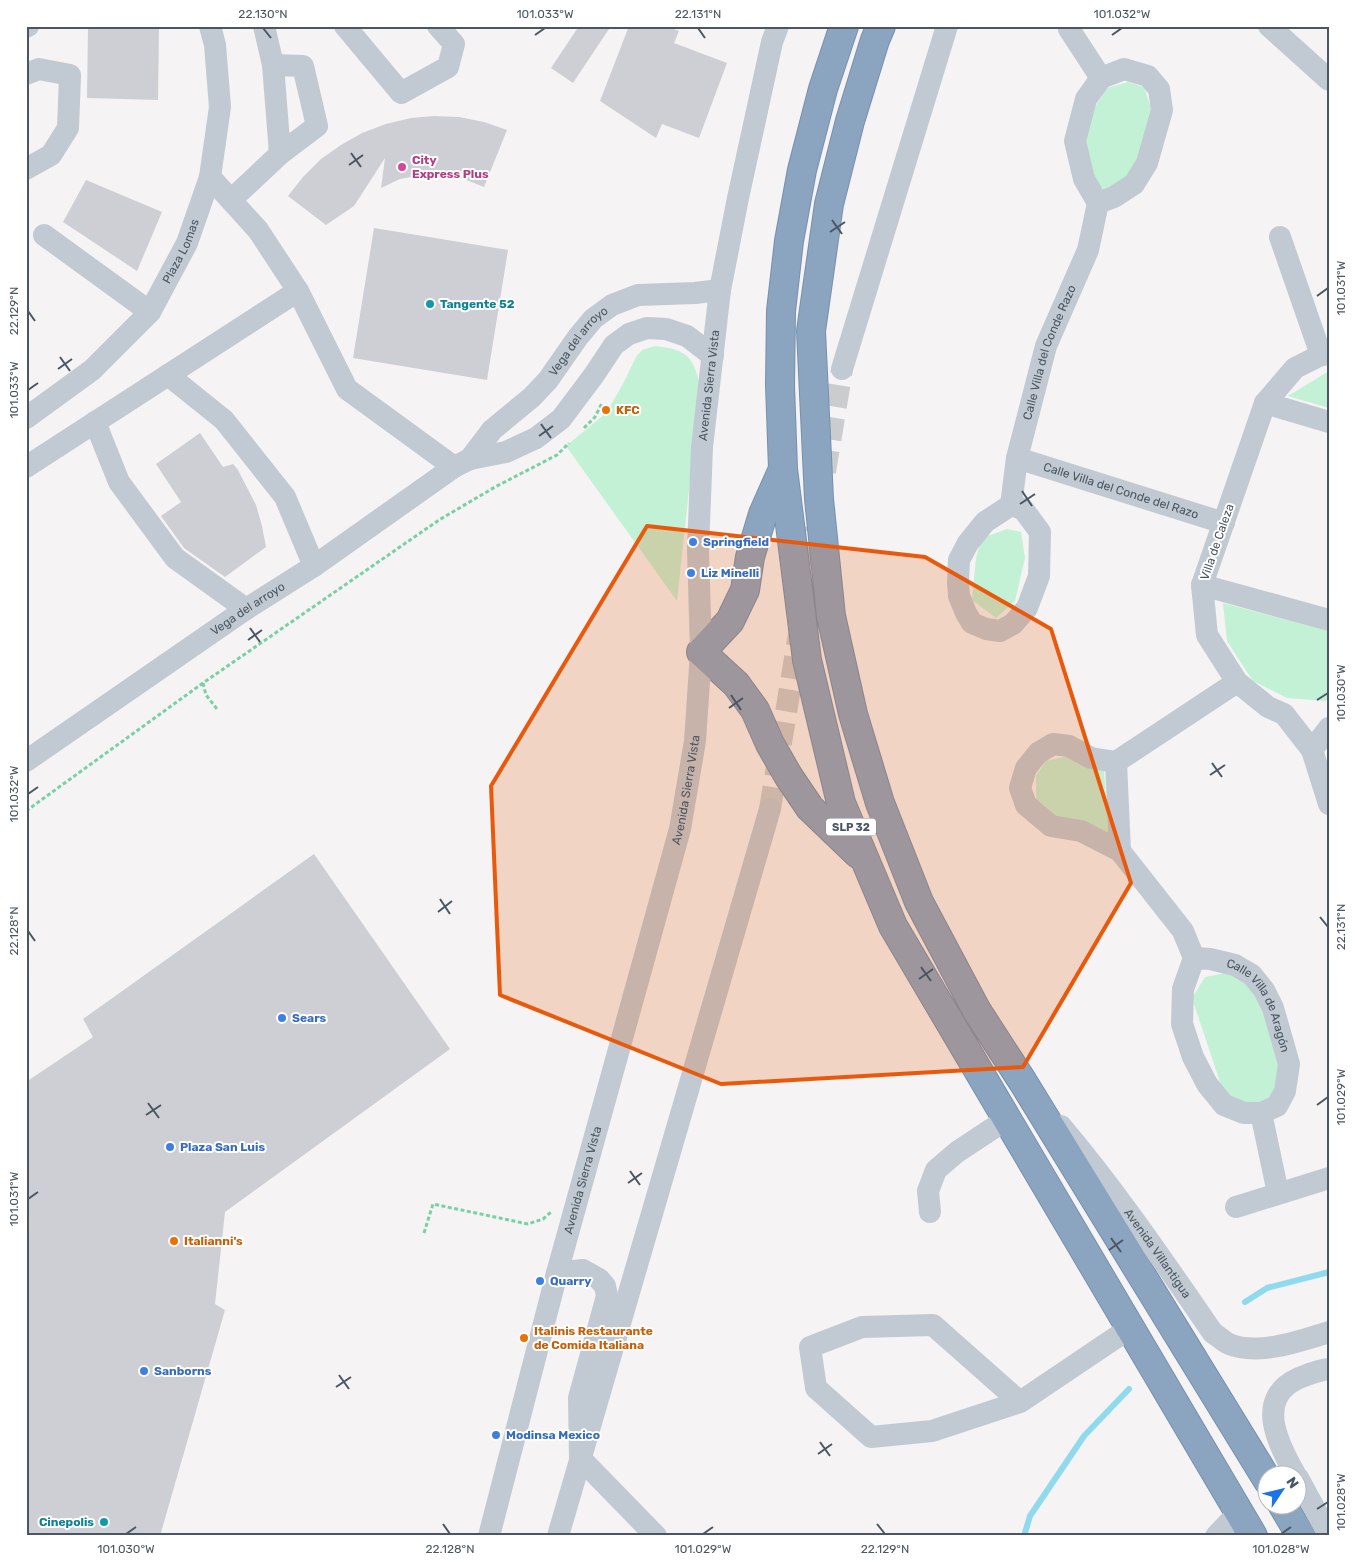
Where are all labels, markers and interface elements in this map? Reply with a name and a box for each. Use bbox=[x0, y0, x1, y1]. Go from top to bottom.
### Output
text: 22.130°N bbox=[238, 7, 288, 21]
text: 101.033°W bbox=[516, 7, 574, 21]
text: 22.131°N bbox=[675, 7, 721, 21]
text: 101.032°W bbox=[1094, 7, 1151, 21]
place label: City Express Plus bbox=[412, 153, 489, 181]
marker: City Express Plus bbox=[396, 161, 408, 173]
street label: Plaza Lomas bbox=[160, 217, 202, 286]
text: 101.031°W bbox=[1334, 260, 1348, 315]
street label: Calle Villa del Conde Razo bbox=[1020, 283, 1079, 421]
text: 22.129°N bbox=[7, 287, 21, 335]
place label: Tangente 52 bbox=[440, 297, 515, 311]
marker: Tangente 52 bbox=[424, 298, 436, 310]
street label: Vega del arroyo bbox=[546, 303, 611, 379]
street label: Avenida Sierra Vista bbox=[696, 329, 722, 441]
text: 101.033°W bbox=[7, 361, 21, 419]
place label: KFC bbox=[616, 403, 640, 417]
marker: KFC bbox=[600, 404, 612, 416]
street label: Calle Villa del Conde del Razo bbox=[1042, 460, 1200, 522]
street label: Villa de Caleza bbox=[1197, 502, 1237, 582]
place label: Springfield bbox=[703, 535, 769, 549]
marker: Springfield bbox=[687, 536, 699, 548]
place label: Liz Minelli bbox=[701, 566, 759, 580]
marker: Liz Minelli bbox=[685, 567, 697, 579]
street label: Vega del arroyo bbox=[208, 579, 288, 638]
text: 101.030°W bbox=[1334, 664, 1348, 722]
street label: Avenida Sierra Vista bbox=[669, 735, 702, 846]
text: 101.032°W bbox=[7, 765, 21, 822]
road number: SLP 32 bbox=[826, 819, 876, 836]
text: 22.131°N bbox=[1334, 904, 1348, 950]
text: 22.128°N bbox=[7, 906, 21, 956]
street label: Calle Villa de Aragón bbox=[1225, 956, 1292, 1054]
place label: Sears bbox=[292, 1011, 327, 1025]
marker: Sears bbox=[276, 1012, 288, 1024]
text: 101.029°W bbox=[1334, 1068, 1348, 1125]
street label: Avenida Sierra Vista bbox=[561, 1125, 604, 1236]
place label: Plaza San Luis bbox=[180, 1140, 265, 1154]
marker: Plaza San Luis bbox=[164, 1141, 176, 1153]
text: 101.031°W bbox=[7, 1171, 21, 1226]
street label: Avenida Villantigua bbox=[1121, 1206, 1194, 1301]
place label: Italianni's bbox=[184, 1234, 243, 1248]
marker: Italianni's bbox=[168, 1235, 180, 1247]
place label: Quarry bbox=[550, 1274, 591, 1288]
marker: Quarry bbox=[534, 1275, 546, 1287]
place label: Italinis Restaurante de Comida Italiana bbox=[534, 1324, 653, 1352]
marker: Italinis Restaurante de Comida Italiana bbox=[518, 1332, 530, 1344]
place label: Sanborns bbox=[154, 1364, 212, 1378]
marker: Sanborns bbox=[138, 1365, 150, 1377]
place label: Modinsa Mexico bbox=[506, 1428, 600, 1442]
marker: Modinsa Mexico bbox=[490, 1429, 502, 1441]
north arrow bbox=[1258, 1464, 1308, 1514]
text: 101.028°W bbox=[1334, 1473, 1348, 1531]
text: N bbox=[1282, 1474, 1302, 1492]
place label: Cinepolis bbox=[39, 1515, 94, 1529]
marker: Cinepolis bbox=[98, 1516, 110, 1528]
text: 101.030°W bbox=[97, 1542, 155, 1556]
text: 22.128°N bbox=[425, 1542, 475, 1556]
text: 101.029°W bbox=[675, 1542, 732, 1556]
text: 22.129°N bbox=[861, 1542, 909, 1556]
text: 101.028°W bbox=[1252, 1542, 1310, 1556]

